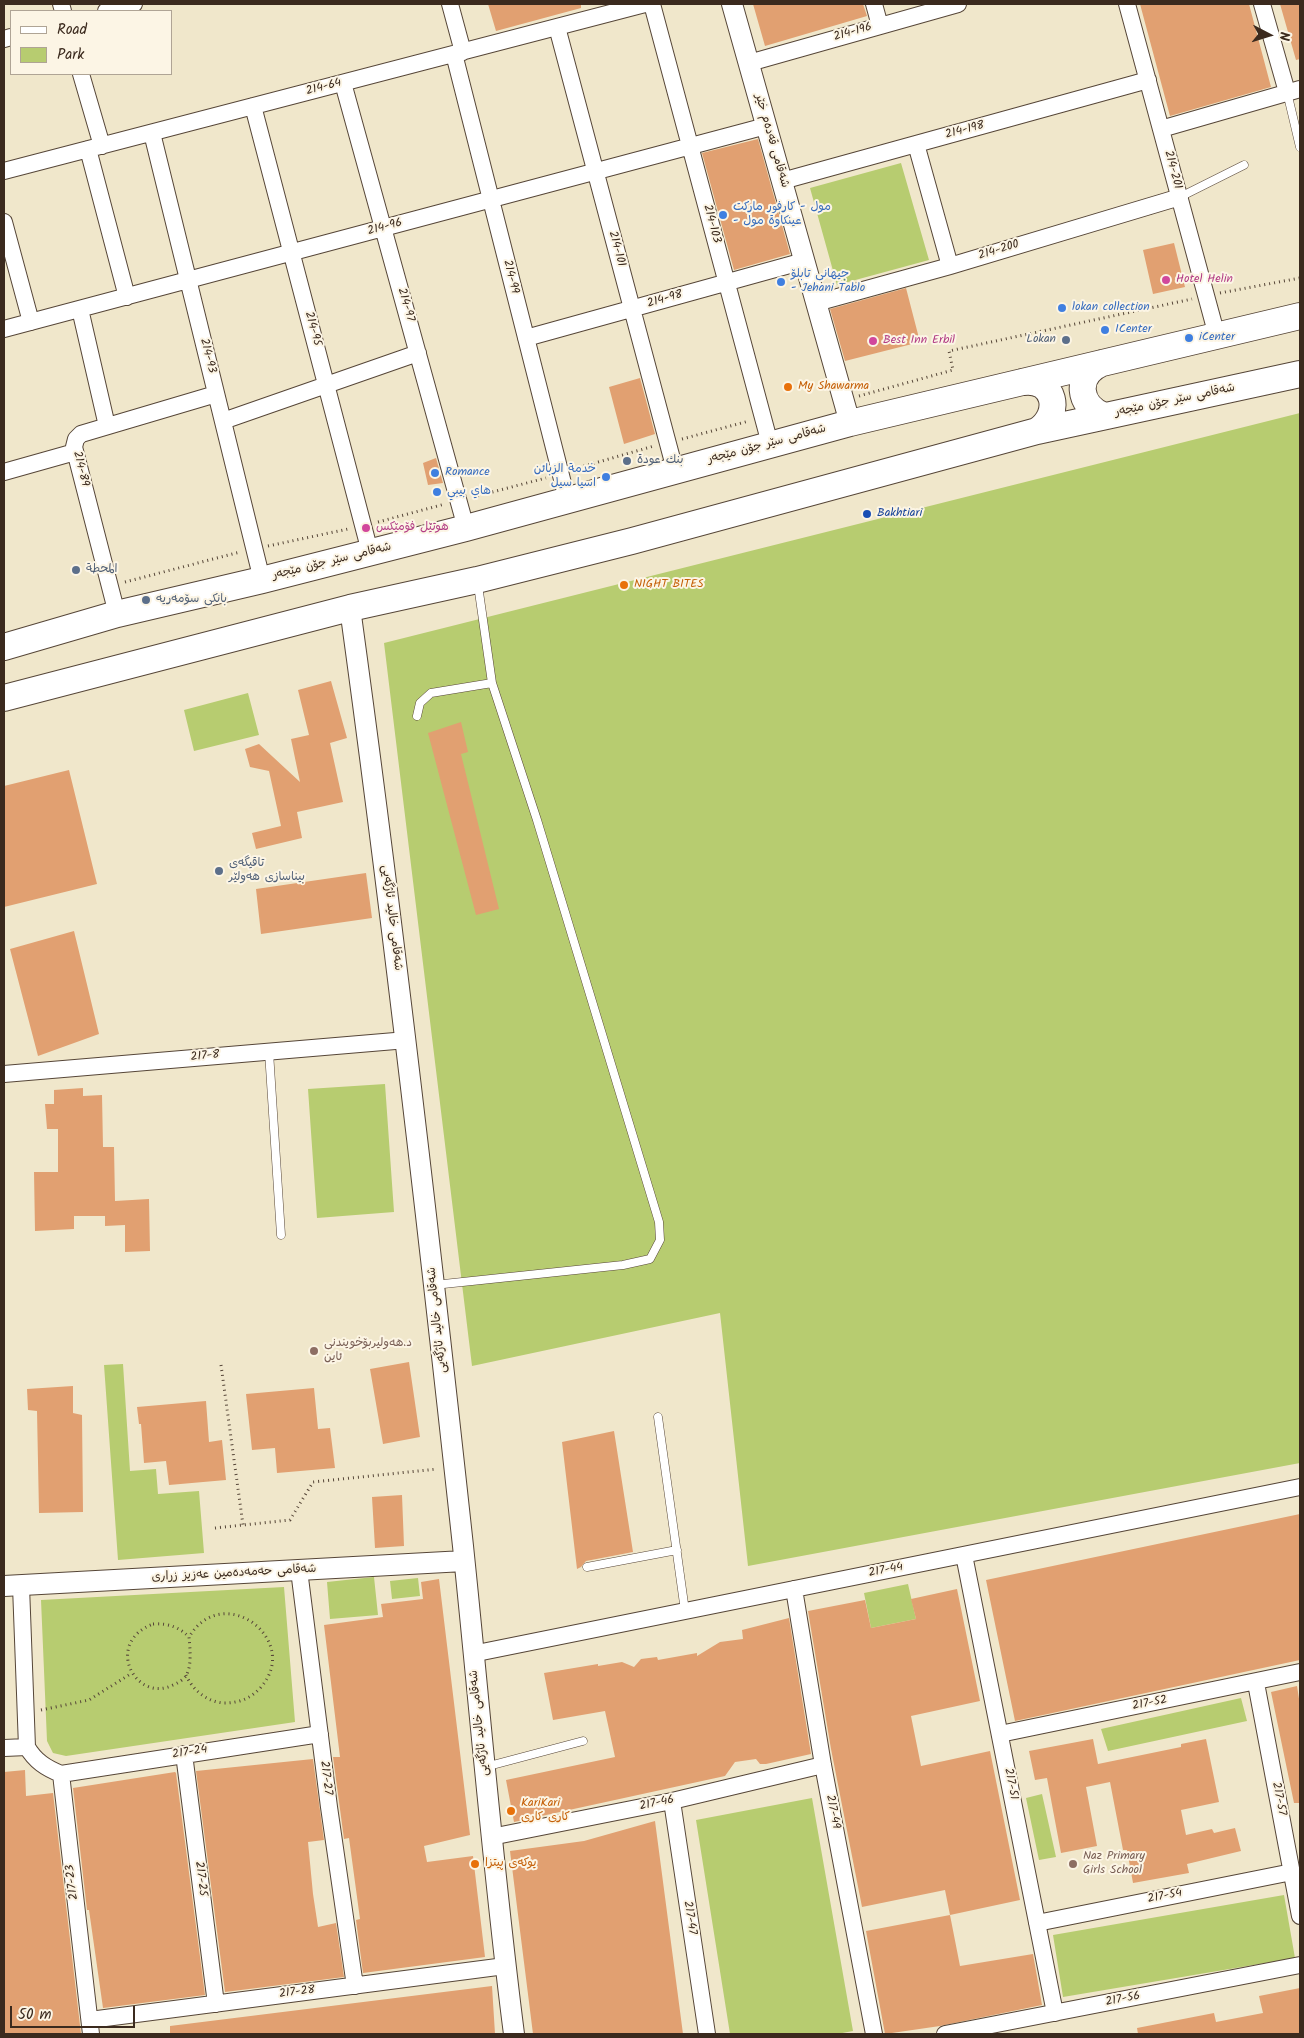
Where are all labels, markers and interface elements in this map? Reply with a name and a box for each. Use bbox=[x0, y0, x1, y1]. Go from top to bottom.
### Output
legend bbox=[10, 10, 172, 75]
north arrow bbox=[1244, 10, 1294, 60]
text: Road bbox=[57, 18, 87, 42]
street label: 214-196 bbox=[832, 21, 874, 45]
text: N bbox=[1273, 31, 1295, 42]
text: Park bbox=[57, 43, 84, 67]
street label: 214-64 bbox=[305, 76, 343, 100]
street label: شەقامی قەدەم خێر bbox=[751, 92, 791, 190]
street label: 214-198 bbox=[944, 119, 986, 143]
street label: 214-201 bbox=[1160, 149, 1184, 191]
place label: مول - كارفور ماركت - عينكاوة مول bbox=[733, 201, 831, 229]
street label: 214-103 bbox=[699, 203, 723, 245]
marker: مول - كارفور ماركت - عينكاوة مول bbox=[717, 209, 729, 221]
street label: 214-96 bbox=[366, 216, 404, 240]
street label: 214-101 bbox=[604, 230, 628, 268]
street label: 214-200 bbox=[977, 238, 1021, 264]
street label: 214-99 bbox=[499, 258, 521, 296]
place label: جیهانی تابلۆ - Jehani Tablo bbox=[791, 268, 865, 296]
place label: Hotel Helin bbox=[1176, 273, 1233, 287]
marker: Hotel Helin bbox=[1160, 274, 1172, 286]
marker: جیهانی تابلۆ - Jehani Tablo bbox=[775, 276, 787, 288]
street label: 214-97 bbox=[393, 287, 417, 323]
street label: 214-98 bbox=[646, 288, 684, 312]
place label: lokan collection bbox=[1072, 301, 1150, 315]
marker: lokan collection bbox=[1056, 302, 1068, 314]
street label: 214-95 bbox=[300, 310, 324, 348]
place label: ICenter bbox=[1115, 323, 1152, 337]
marker: ICenter bbox=[1099, 324, 1111, 336]
place label: iCenter bbox=[1199, 331, 1235, 345]
marker: iCenter bbox=[1183, 332, 1195, 344]
place label: Lokan bbox=[1026, 333, 1056, 347]
place label: Best Inn Erbil bbox=[883, 334, 955, 348]
marker: Lokan bbox=[1060, 334, 1072, 346]
marker: Best Inn Erbil bbox=[867, 335, 879, 347]
street label: 214-93 bbox=[196, 337, 218, 375]
place label: My Shawarma bbox=[798, 380, 869, 394]
marker: My Shawarma bbox=[782, 381, 794, 393]
street label: شەقامی سێر جۆن مێجەر bbox=[1114, 381, 1236, 421]
street label: شەقامی سێر جۆن مێجەر bbox=[706, 422, 828, 468]
street label: 214-89 bbox=[69, 450, 91, 488]
place label: بنك عودة bbox=[637, 454, 683, 468]
marker: بنك عودة bbox=[621, 455, 633, 467]
place label: خدمة الزبائن اسيا سيل bbox=[534, 463, 596, 491]
place label: Romance bbox=[445, 466, 490, 480]
marker: Romance bbox=[429, 467, 441, 479]
marker: خدمة الزبائن اسيا سيل bbox=[600, 471, 612, 483]
place label: هاي بيبي bbox=[447, 485, 491, 499]
marker: هاي بيبي bbox=[431, 486, 443, 498]
place label: Bakhtiari bbox=[877, 507, 922, 521]
marker: Bakhtiari bbox=[861, 508, 873, 520]
place label: هوتێل فۆمێکس bbox=[376, 521, 449, 535]
marker: هوتێل فۆمێکس bbox=[360, 522, 372, 534]
street label: شەقامی سێر جۆن مێجەر bbox=[271, 540, 393, 584]
place label: المحطة bbox=[86, 563, 117, 577]
marker: المحطة bbox=[70, 564, 82, 576]
place label: NIGHT BITES bbox=[634, 578, 704, 592]
marker: NIGHT BITES bbox=[618, 579, 630, 591]
place label: بانکی سۆمەریە bbox=[156, 593, 227, 607]
marker: بانکی سۆمەریە bbox=[140, 594, 152, 606]
place label: تاقیگەی بیناسازی هەولێر bbox=[229, 857, 305, 885]
street label: شەقامی خالید ئاژگەیی bbox=[377, 864, 405, 972]
marker: تاقیگەی بیناسازی هەولێر bbox=[213, 865, 225, 877]
street label: 217-8 bbox=[190, 1049, 220, 1065]
street label: شەقامی خالید ئاژگەیی bbox=[425, 1266, 451, 1374]
place label: د.هه‌ولیربۆخویندنی ئاین bbox=[324, 1337, 412, 1365]
marker: د.هه‌ولیربۆخویندنی ئاین bbox=[308, 1345, 320, 1357]
street label: 217-44 bbox=[867, 1561, 905, 1581]
street label: شەقامی حەمەدەمین عەزیز زراری bbox=[151, 1562, 317, 1586]
street label: شەقامی خالید ئاژگەیی bbox=[467, 1669, 493, 1777]
street label: 217-52 bbox=[1131, 1694, 1169, 1714]
street label: 217-24 bbox=[171, 1743, 209, 1763]
street label: 217-27 bbox=[316, 1760, 334, 1796]
street label: 217-51 bbox=[1000, 1767, 1020, 1801]
street label: 217-57 bbox=[1268, 1781, 1288, 1817]
street label: 217-46 bbox=[638, 1793, 676, 1815]
street label: 217-49 bbox=[822, 1794, 842, 1830]
place label: KariKari کاری کاری bbox=[521, 1797, 570, 1825]
marker: KariKari کاری کاری bbox=[505, 1805, 517, 1817]
place label: Naz Primary Girls School bbox=[1083, 1850, 1145, 1878]
place label: یوکەی پیتزا bbox=[485, 1857, 536, 1871]
marker: یوکەی پیتزا bbox=[469, 1858, 481, 1870]
marker: Naz Primary Girls School bbox=[1067, 1858, 1079, 1870]
street label: 217-25 bbox=[191, 1861, 209, 1897]
street label: 217-23 bbox=[64, 1863, 82, 1901]
street label: 217-54 bbox=[1147, 1887, 1183, 1907]
street label: 217-47 bbox=[679, 1900, 699, 1936]
street label: 217-28 bbox=[278, 1984, 316, 2002]
street label: 217-56 bbox=[1104, 1990, 1142, 2010]
scale bar bbox=[12, 1996, 138, 2028]
text: 50 m bbox=[18, 2003, 52, 2027]

